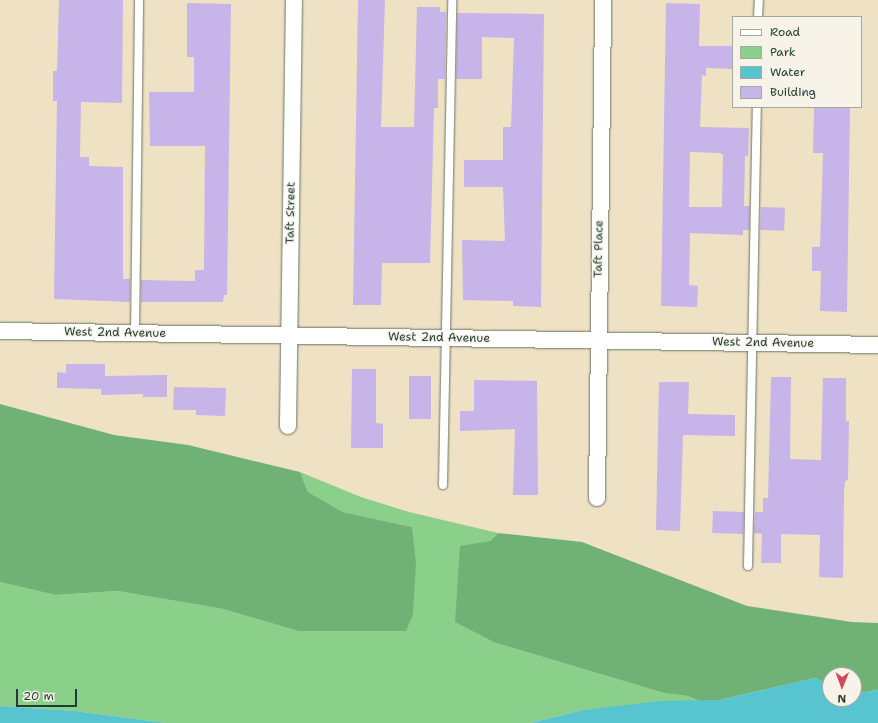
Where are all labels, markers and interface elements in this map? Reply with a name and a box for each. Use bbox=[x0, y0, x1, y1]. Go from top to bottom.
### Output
legend bbox=[732, 16, 862, 108]
text: Road bbox=[770, 24, 800, 40]
text: Park bbox=[770, 44, 796, 60]
text: Water bbox=[770, 64, 805, 80]
text: Building bbox=[770, 84, 816, 100]
street label: Taft Street bbox=[283, 182, 299, 244]
street label: Taft Place bbox=[591, 220, 607, 278]
street label: West 2nd Avenue bbox=[64, 325, 166, 341]
street label: West 2nd Avenue bbox=[388, 330, 490, 346]
street label: West 2nd Avenue bbox=[712, 335, 814, 351]
north arrow bbox=[822, 667, 862, 707]
scale bar bbox=[18, 681, 79, 707]
text: 20 m bbox=[23, 688, 54, 704]
text: N bbox=[837, 691, 846, 706]

